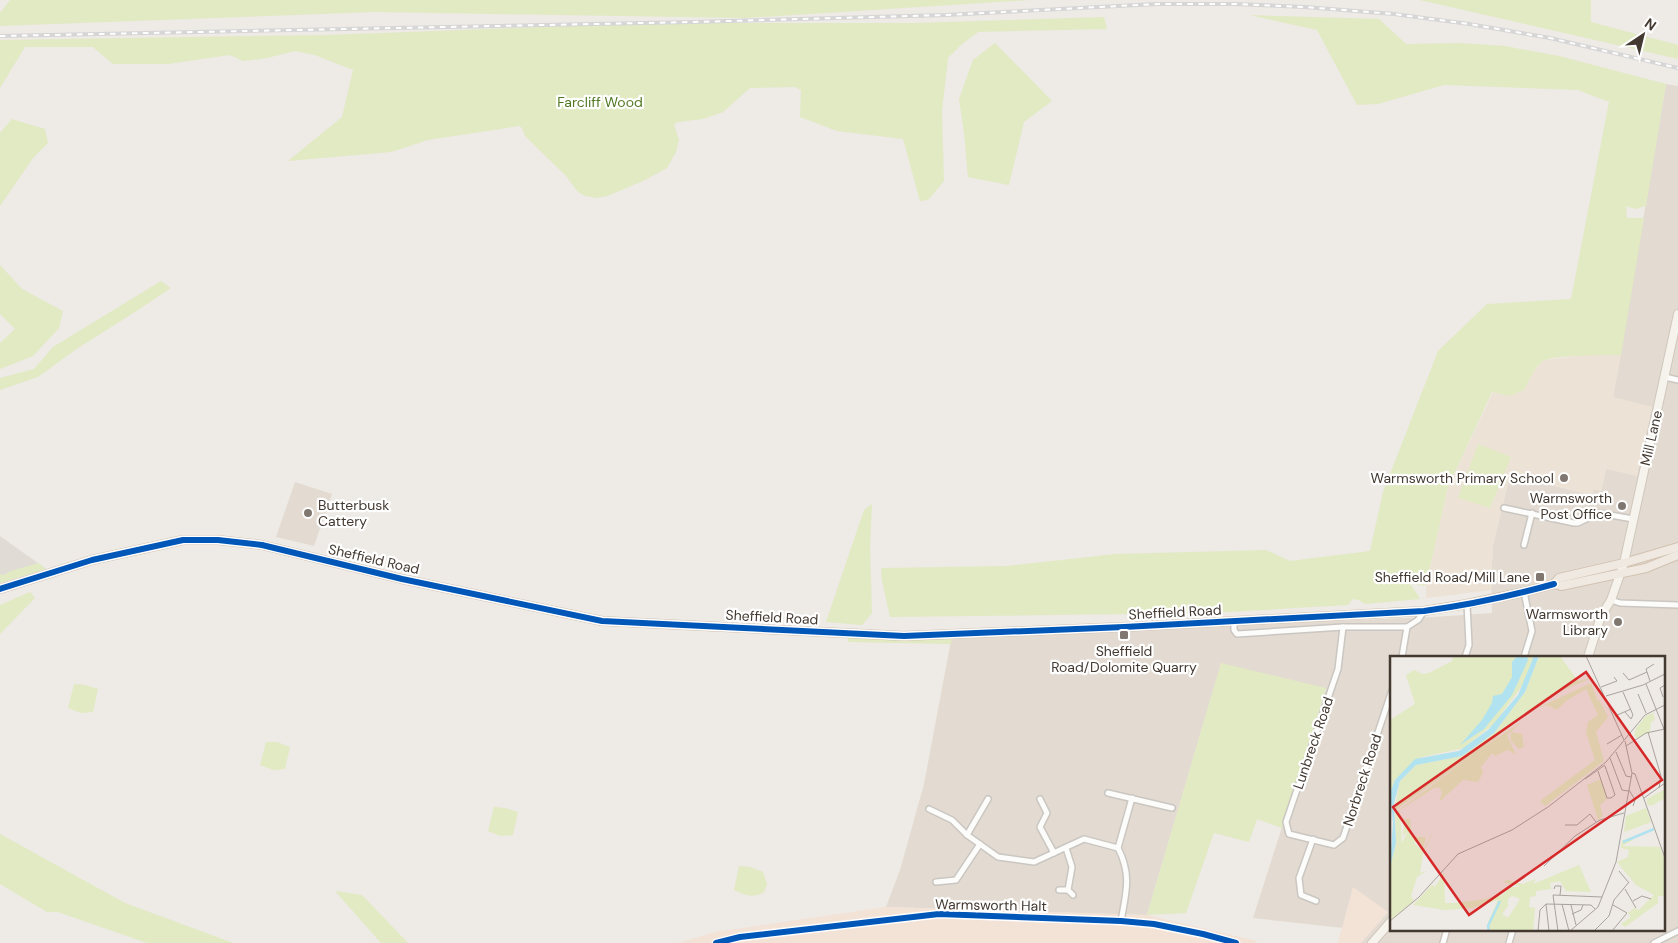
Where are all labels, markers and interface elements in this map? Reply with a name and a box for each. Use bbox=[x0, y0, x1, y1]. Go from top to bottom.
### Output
north arrow bbox=[1618, 10, 1668, 60]
text: N bbox=[1641, 14, 1660, 35]
park label: Farcliff Wood bbox=[557, 93, 643, 111]
street label: Mill Lane bbox=[1636, 409, 1666, 467]
place label: Warmsworth Primary School bbox=[1371, 469, 1554, 487]
marker: Warmsworth Primary School bbox=[1558, 472, 1570, 484]
place label: Warmsworth Post Office bbox=[1530, 489, 1612, 523]
place label: Butterbusk Cattery bbox=[318, 496, 389, 530]
marker: Warmsworth Post Office bbox=[1616, 500, 1628, 512]
marker: Butterbusk Cattery bbox=[302, 507, 314, 519]
street label: Sheffield Road bbox=[327, 540, 421, 578]
place label: Sheffield Road/Mill Lane bbox=[1375, 568, 1530, 586]
marker: Sheffield Road/Mill Lane bbox=[1534, 571, 1546, 583]
street label: Sheffield Road bbox=[1128, 601, 1222, 623]
place label: Warmsworth Library bbox=[1526, 605, 1608, 639]
street label: Sheffield Road bbox=[725, 606, 819, 628]
marker: Warmsworth Library bbox=[1612, 616, 1624, 628]
marker: Sheffield Road/Dolomite Quarry bbox=[1118, 629, 1130, 641]
place label: Sheffield Road/Dolomite Quarry bbox=[1051, 642, 1197, 676]
inset map bbox=[1390, 656, 1666, 930]
street label: Lunbreck Road bbox=[1289, 694, 1337, 792]
street label: Norbreck Road bbox=[1339, 731, 1385, 829]
street label: Warmsworth Halt bbox=[935, 895, 1047, 915]

